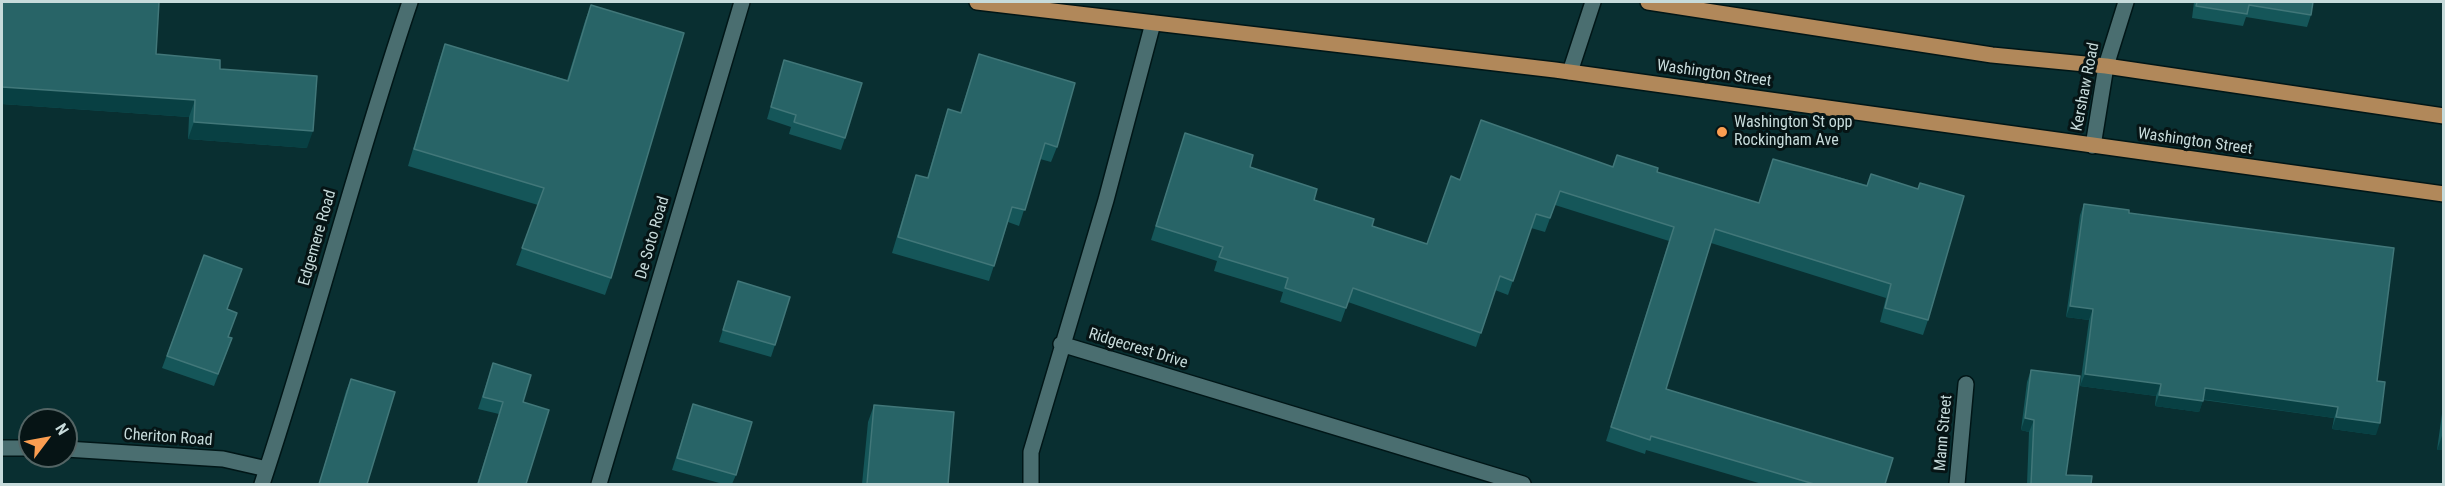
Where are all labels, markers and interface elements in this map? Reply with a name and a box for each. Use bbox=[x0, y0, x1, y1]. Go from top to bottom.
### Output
street label: Kershaw Road bbox=[2068, 41, 2104, 133]
street label: Washington Street bbox=[1655, 56, 1773, 92]
place label: Washington St opp Rockingham Ave bbox=[1734, 113, 1852, 151]
street label: Washington Street bbox=[2136, 124, 2254, 160]
marker: Washington St opp Rockingham Ave bbox=[1715, 125, 1729, 139]
street label: Edgemere Road bbox=[295, 188, 341, 288]
street label: De Soto Road bbox=[632, 194, 674, 282]
street label: Ridgecrest Drive bbox=[1086, 325, 1190, 373]
street label: Mann Street bbox=[1931, 394, 1957, 472]
north arrow bbox=[18, 408, 78, 468]
text: N bbox=[51, 420, 73, 438]
street label: Cheriton Road bbox=[123, 425, 213, 451]

